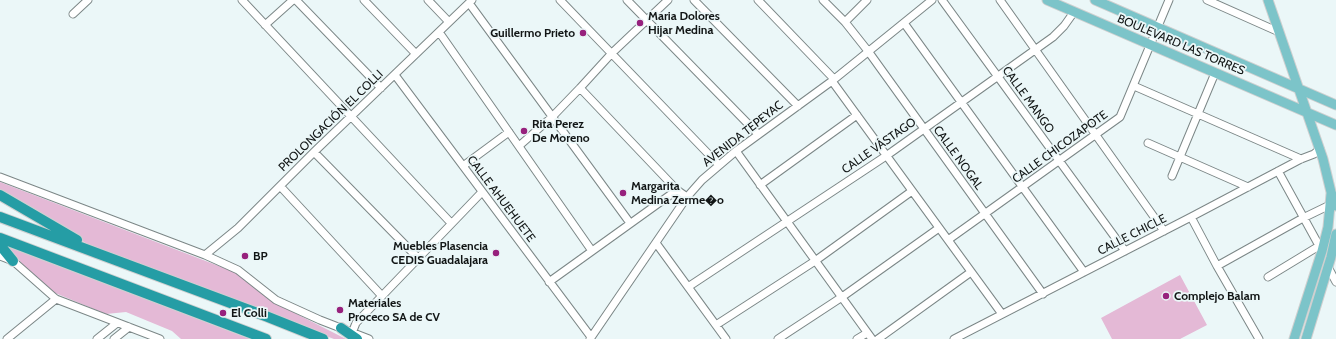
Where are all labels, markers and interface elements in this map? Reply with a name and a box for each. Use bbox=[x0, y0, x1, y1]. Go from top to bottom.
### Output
place label: Maria Dolores Hijar Medina bbox=[648, 9, 720, 37]
street label: BOULEVARD LAS TORRES bbox=[1115, 12, 1247, 78]
marker: Maria Dolores Hijar Medina bbox=[635, 18, 645, 28]
place label: Guillermo Prieto bbox=[490, 26, 575, 40]
marker: Guillermo Prieto bbox=[578, 28, 588, 38]
street label: CALLE MANGO bbox=[999, 64, 1057, 136]
street label: PROLONGACIÓN EL COLLI bbox=[276, 67, 386, 175]
street label: AVENIDA TEPEYAC bbox=[700, 98, 786, 170]
street label: CALLE CHICOZAPOTE bbox=[1010, 108, 1110, 186]
street label: CALLE VÁSTAGO bbox=[839, 115, 919, 177]
place label: Rita Perez De Moreno bbox=[532, 117, 590, 145]
street label: CALLE NOGAL bbox=[930, 123, 986, 193]
marker: Rita Perez De Moreno bbox=[519, 126, 529, 136]
street label: CALLE AHUEHUETE bbox=[464, 153, 538, 245]
place label: Margarita Medina Zerme�o bbox=[631, 179, 724, 207]
marker: Margarita Medina Zerme�o bbox=[618, 188, 628, 198]
street label: CALLE CHICLE bbox=[1095, 212, 1169, 258]
place label: Muebles Plasencia CEDIS Guadalajara bbox=[391, 239, 488, 267]
marker: Muebles Plasencia CEDIS Guadalajara bbox=[491, 248, 501, 258]
place label: BP bbox=[253, 249, 268, 263]
marker: BP bbox=[240, 251, 250, 261]
place label: Complejo Balam bbox=[1174, 289, 1260, 303]
marker: Complejo Balam bbox=[1161, 291, 1171, 301]
place label: Materiales Proceco SA de CV bbox=[348, 296, 440, 324]
marker: Materiales Proceco SA de CV bbox=[335, 305, 345, 315]
place label: El Colli bbox=[231, 306, 267, 320]
marker: El Colli bbox=[218, 308, 228, 318]

